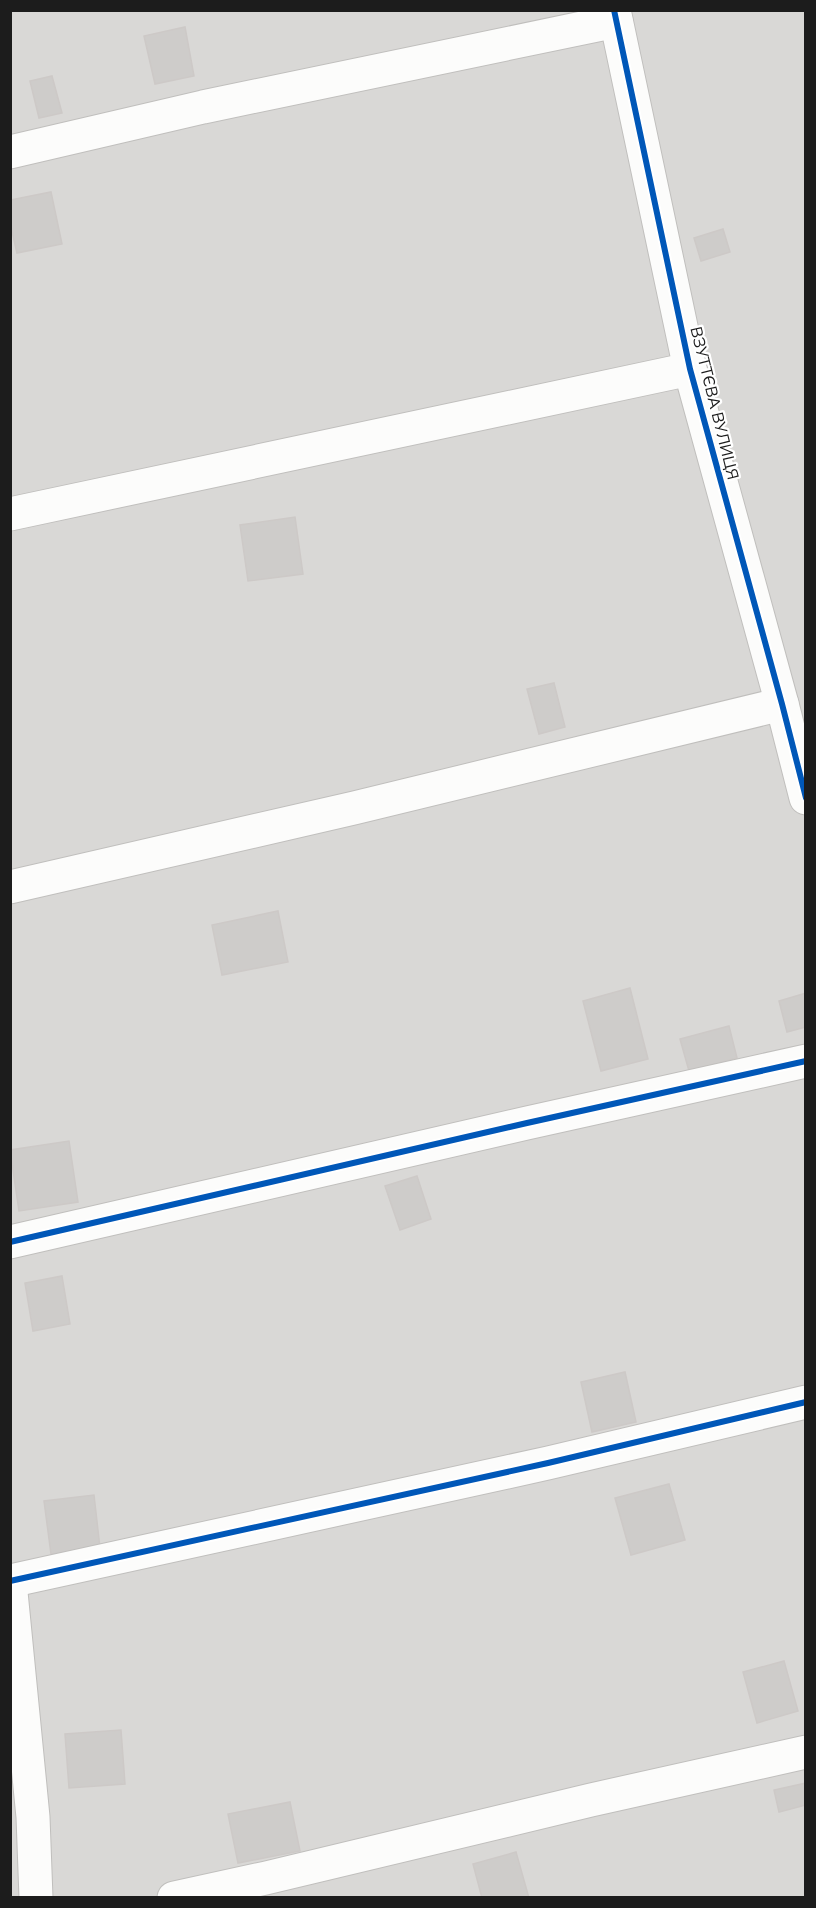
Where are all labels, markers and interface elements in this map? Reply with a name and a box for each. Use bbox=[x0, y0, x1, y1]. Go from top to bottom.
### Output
street label: ВЗУТТЄВА ВУЛИЦЯ bbox=[686, 324, 744, 482]

